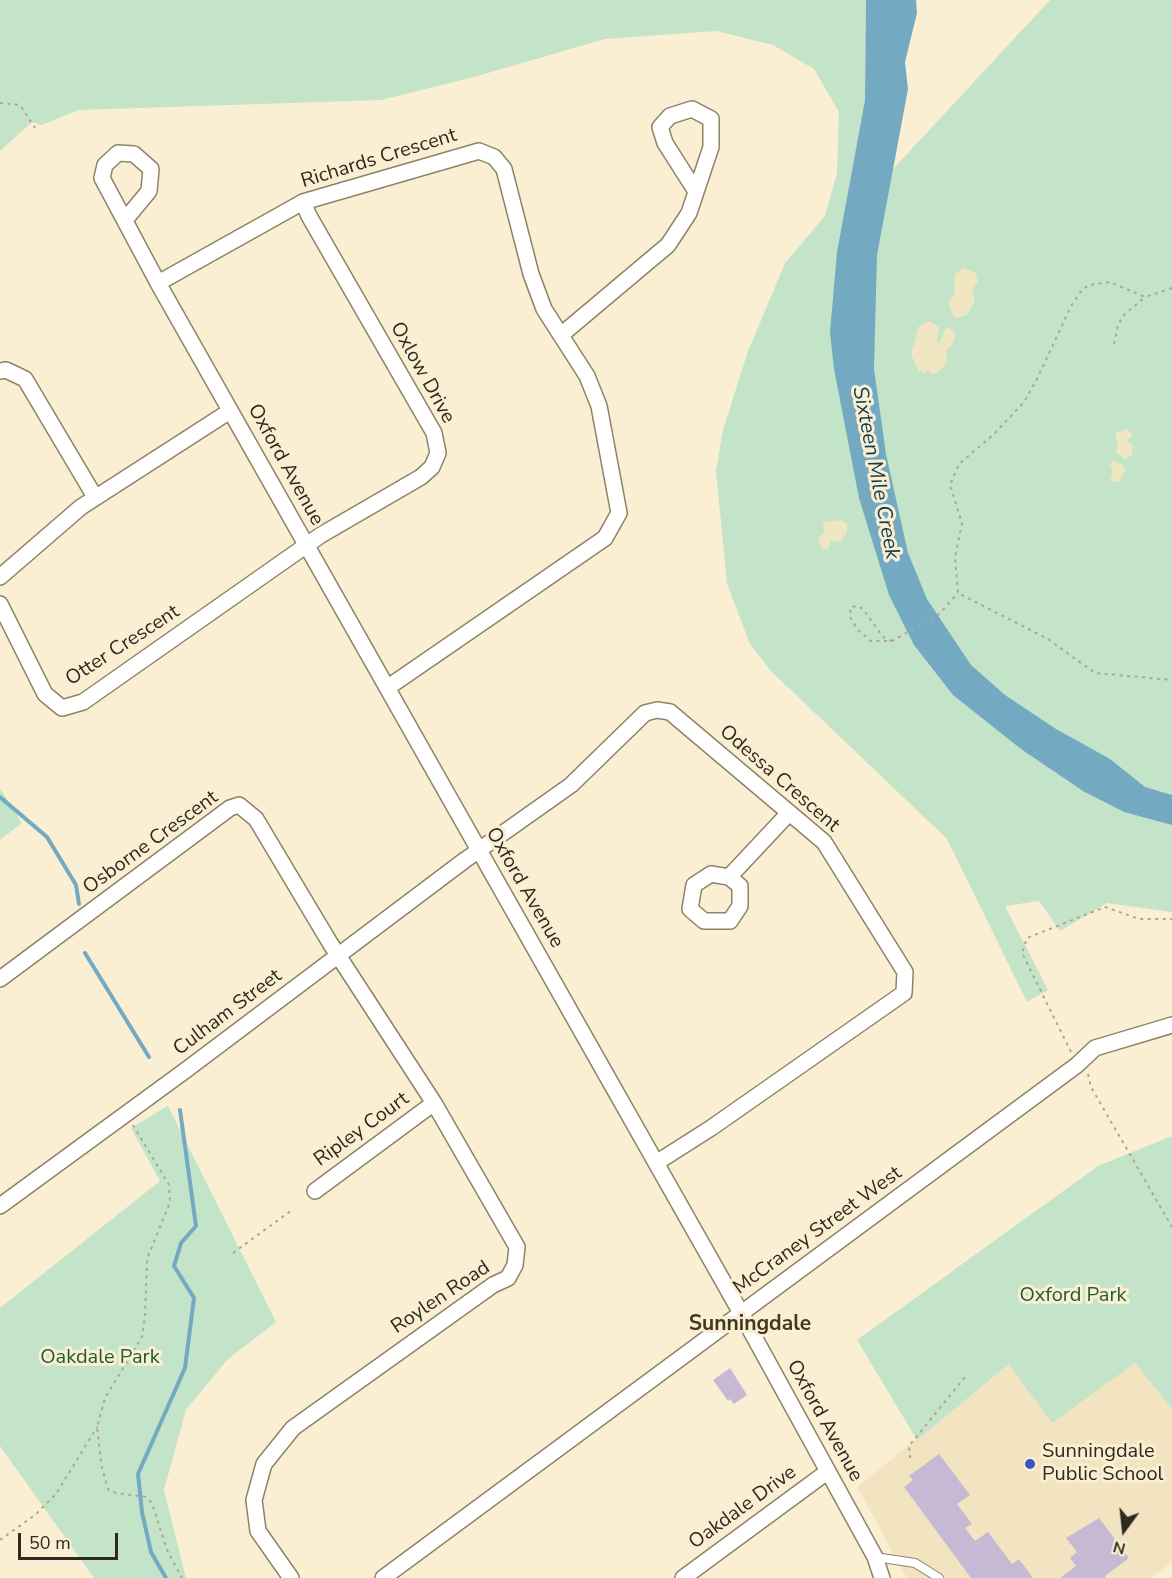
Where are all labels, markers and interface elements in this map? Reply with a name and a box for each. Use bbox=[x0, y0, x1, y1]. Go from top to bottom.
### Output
street label: Richards Crescent bbox=[298, 124, 460, 194]
street label: Oxlow Drive bbox=[384, 318, 460, 428]
water label: Sixteen Mile Creek bbox=[846, 384, 904, 562]
street label: Oxford Avenue bbox=[242, 400, 328, 530]
street label: Otter Crescent bbox=[62, 600, 184, 692]
street label: Odessa Crescent bbox=[714, 720, 844, 838]
street label: Osborne Crescent bbox=[79, 786, 223, 900]
street label: Oxford Avenue bbox=[480, 823, 568, 953]
street label: Culham Street bbox=[169, 965, 287, 1061]
street label: Ripley Court bbox=[310, 1088, 414, 1172]
street label: McCraney Street West bbox=[729, 1162, 907, 1300]
street label: Roylen Road bbox=[387, 1256, 495, 1340]
park label: Oxford Park bbox=[1019, 1284, 1127, 1308]
district label: Sunningdale bbox=[689, 1312, 811, 1338]
park label: Oakdale Park bbox=[40, 1346, 160, 1370]
street label: Oxford Avenue bbox=[781, 1356, 867, 1486]
place label: Sunningdale Public School bbox=[1042, 1440, 1163, 1487]
marker: Sunningdale Public School bbox=[1023, 1457, 1037, 1471]
street label: Oakdale Drive bbox=[685, 1461, 801, 1555]
north arrow bbox=[1094, 1500, 1154, 1560]
scale bar bbox=[21, 1521, 122, 1559]
text: 50 m bbox=[29, 1531, 71, 1555]
text: N bbox=[1111, 1535, 1128, 1560]

